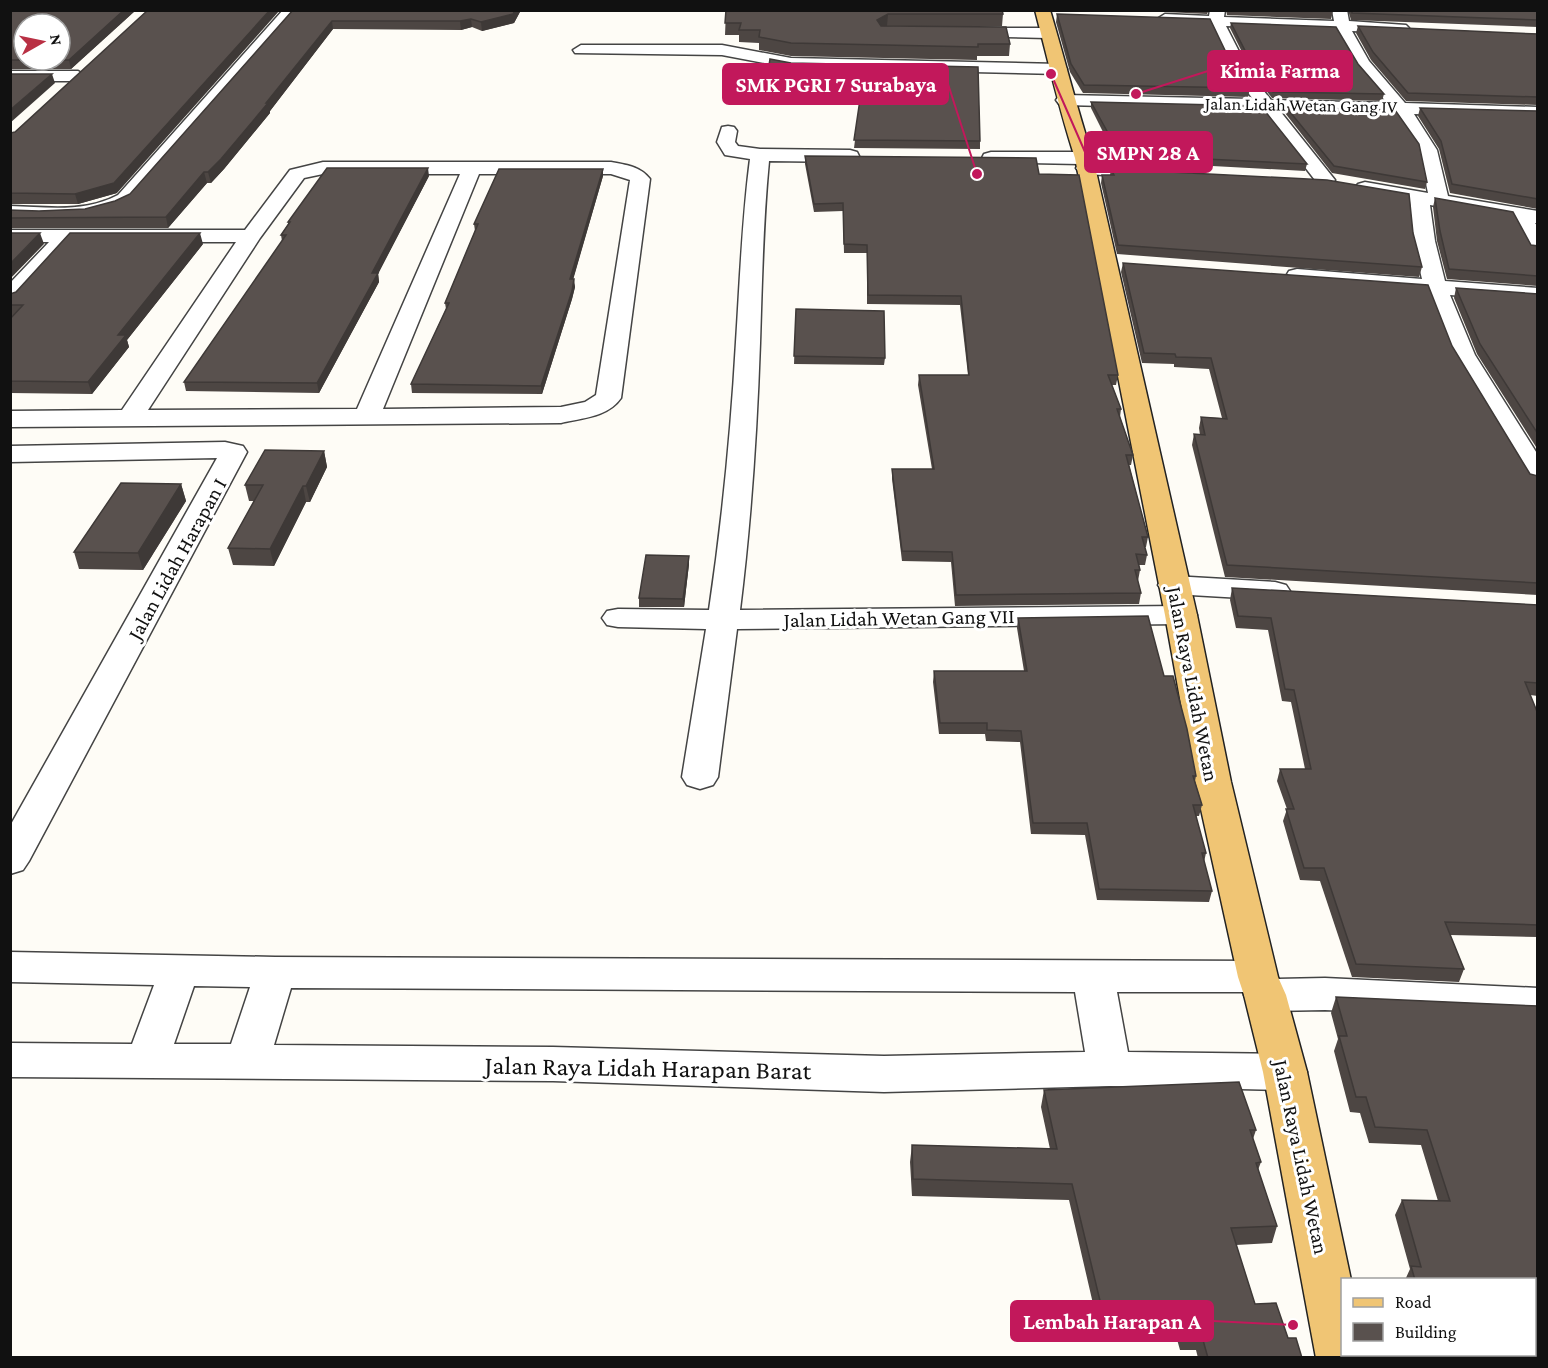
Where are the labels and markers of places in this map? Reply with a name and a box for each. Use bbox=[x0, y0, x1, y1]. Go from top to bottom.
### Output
callout: Kimia Farma bbox=[1208, 51, 1352, 91]
callout: SMK PGRI 7 Surabaya bbox=[723, 64, 948, 104]
callout: SMPN 28 A bbox=[1085, 132, 1212, 172]
callout: Lembah Harapan A bbox=[1011, 1301, 1213, 1341]

